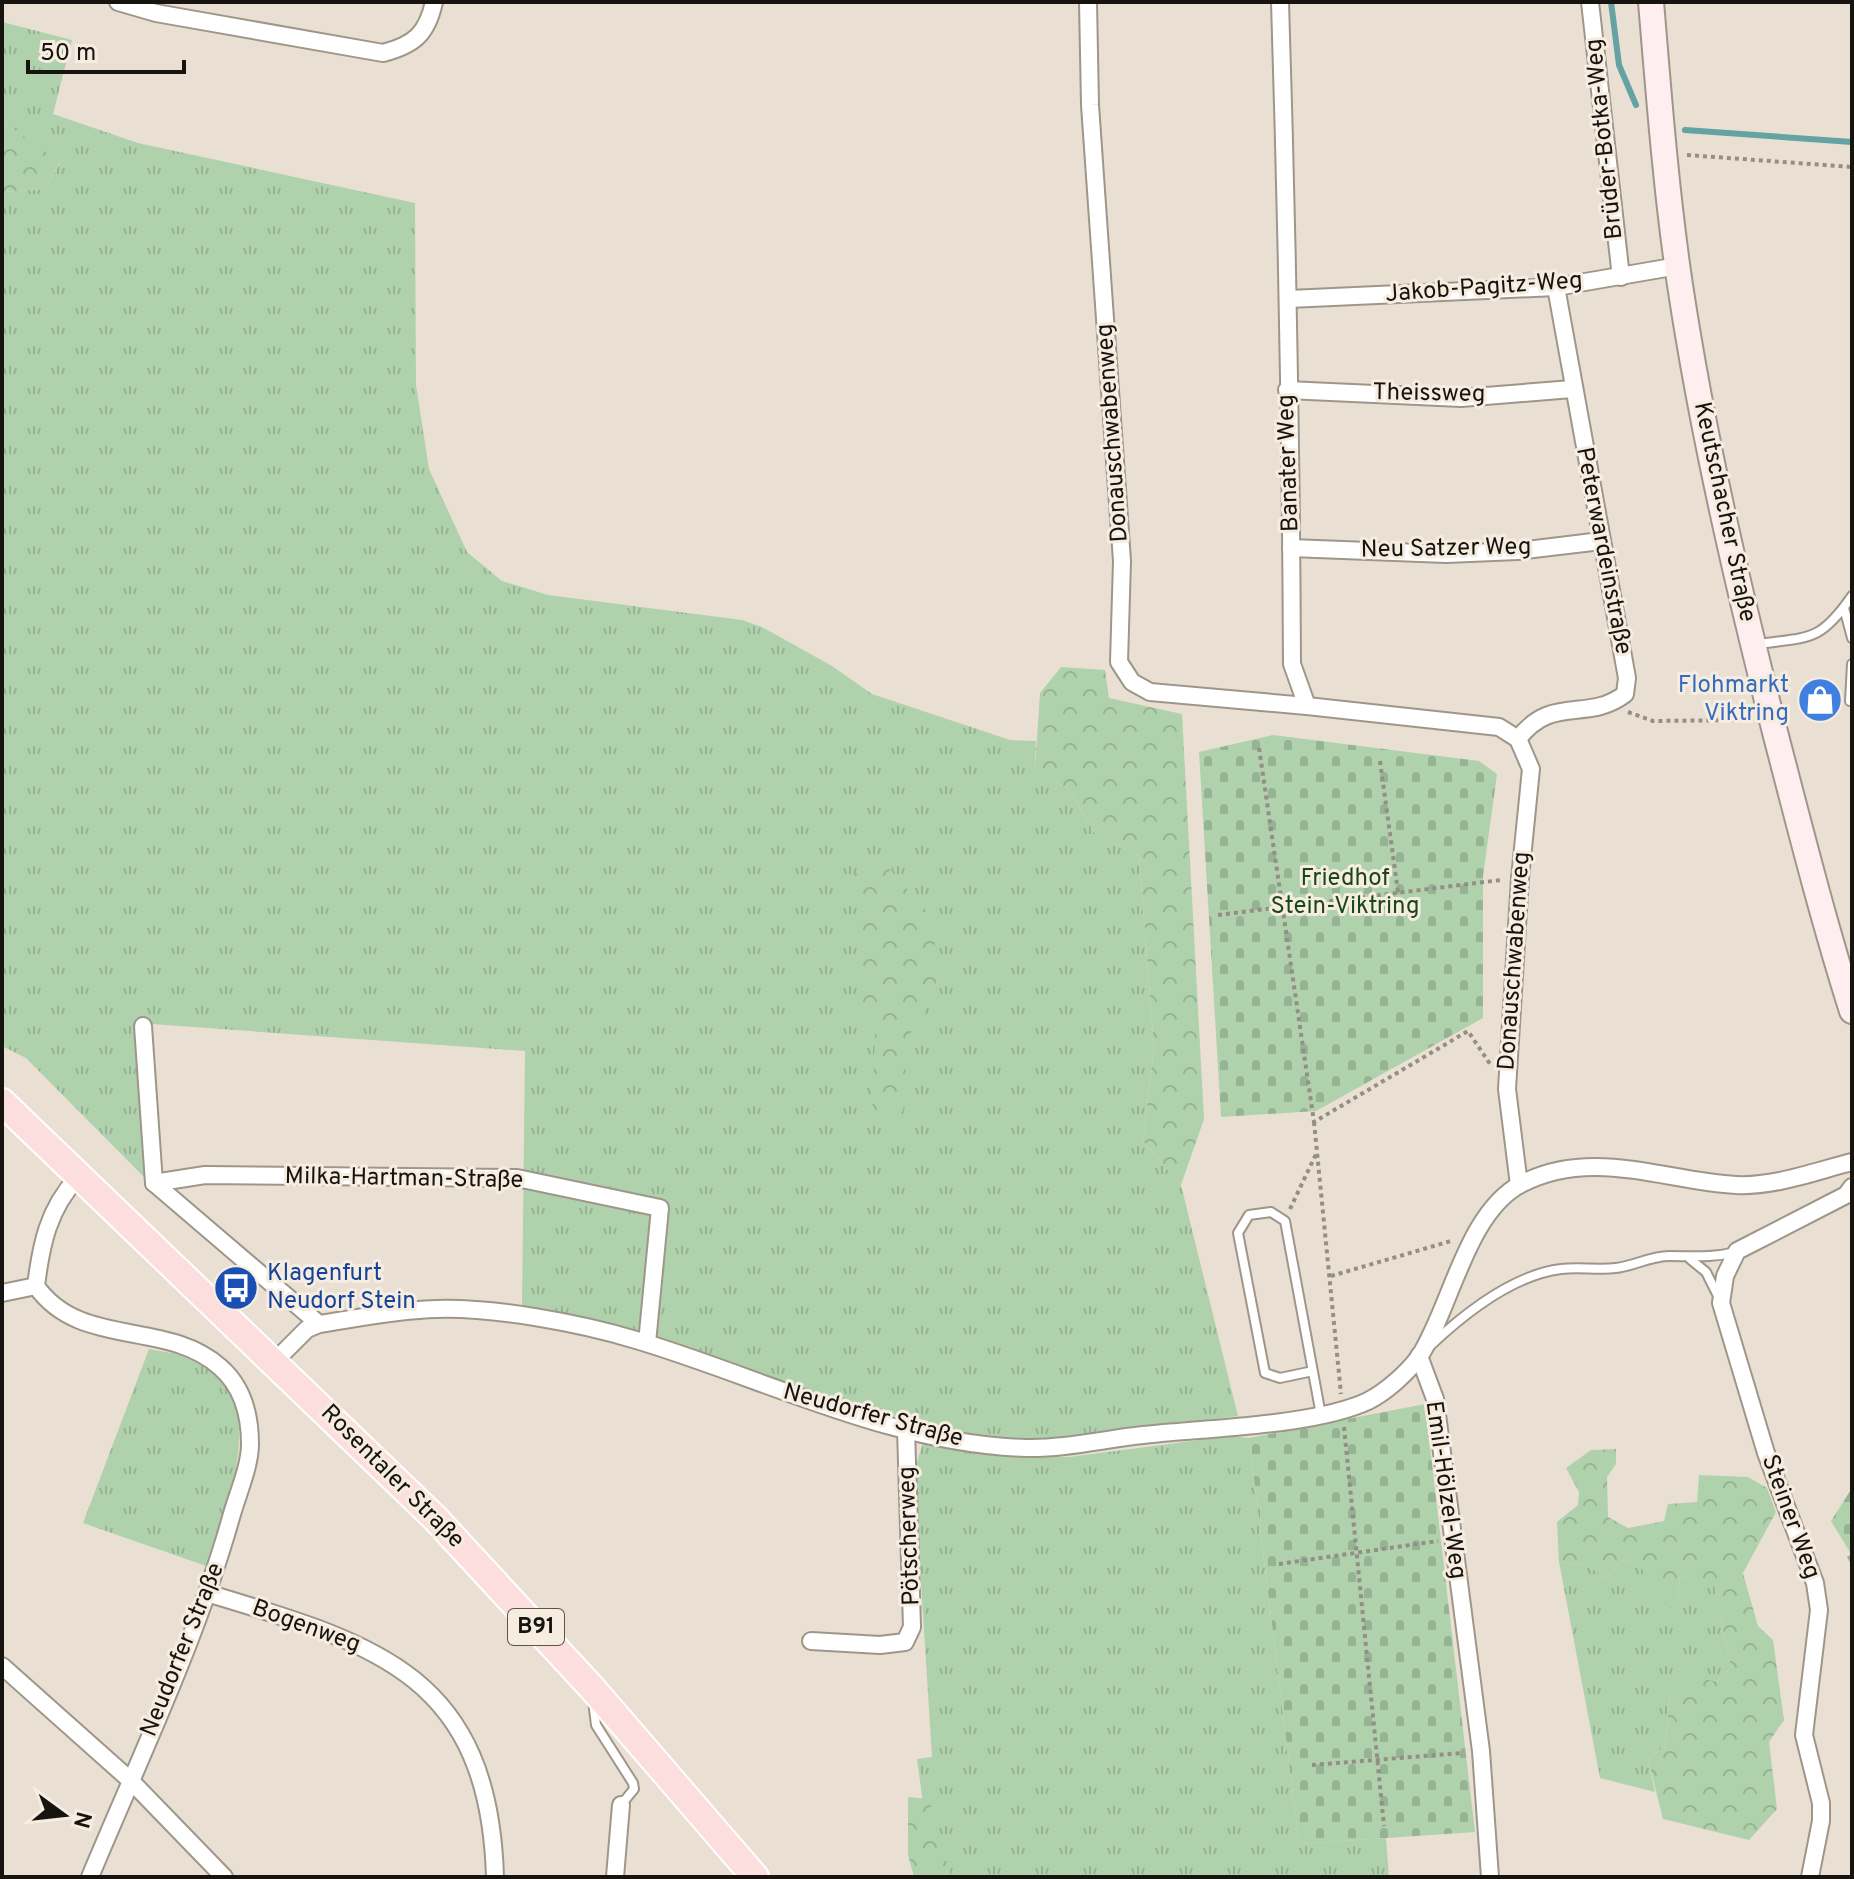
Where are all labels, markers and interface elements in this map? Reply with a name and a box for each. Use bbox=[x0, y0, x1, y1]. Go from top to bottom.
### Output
scale bar bbox=[28, 24, 184, 74]
street label: Brüder-Botka-Weg bbox=[1580, 37, 1630, 241]
text: 50 m bbox=[40, 39, 96, 69]
street label: Jakob-Pagitz-Weg bbox=[1384, 266, 1584, 310]
street label: Donauschwabenweg bbox=[1090, 323, 1136, 543]
street label: Theissweg bbox=[1372, 378, 1486, 410]
street label: Banater Weg bbox=[1272, 394, 1306, 532]
street label: Keutschacher Straße bbox=[1686, 399, 1762, 625]
street label: Peterwardeinstraße bbox=[1568, 445, 1638, 657]
street label: Neu Satzer Weg bbox=[1360, 533, 1532, 565]
place label: Flohmarkt Viktring bbox=[1678, 671, 1789, 729]
shop icon: Flohmarkt Viktring bbox=[1796, 676, 1844, 724]
street label: Donauschwabenweg bbox=[1492, 851, 1538, 1071]
park label: Friedhof Stein-Viktring bbox=[1271, 864, 1419, 922]
street label: Milka-Hartman-Straße bbox=[284, 1162, 524, 1196]
place label: Klagenfurt Neudorf Stein bbox=[267, 1259, 416, 1317]
bus stop icon: Klagenfurt Neudorf Stein bbox=[212, 1264, 260, 1312]
street label: Neudorfer Straße bbox=[780, 1378, 966, 1454]
street label: Rosentaler Straße bbox=[314, 1399, 470, 1555]
street label: Emil-Hölzel-Weg bbox=[1418, 1399, 1472, 1581]
street label: Steiner Weg bbox=[1754, 1451, 1826, 1583]
street label: Pötscherweg bbox=[893, 1466, 927, 1606]
street label: Neudorfer Straße bbox=[134, 1559, 232, 1741]
street label: Bogenweg bbox=[248, 1594, 364, 1660]
road number: B91 bbox=[508, 1609, 564, 1645]
north arrow bbox=[24, 1775, 104, 1855]
text: N bbox=[66, 1808, 96, 1831]

